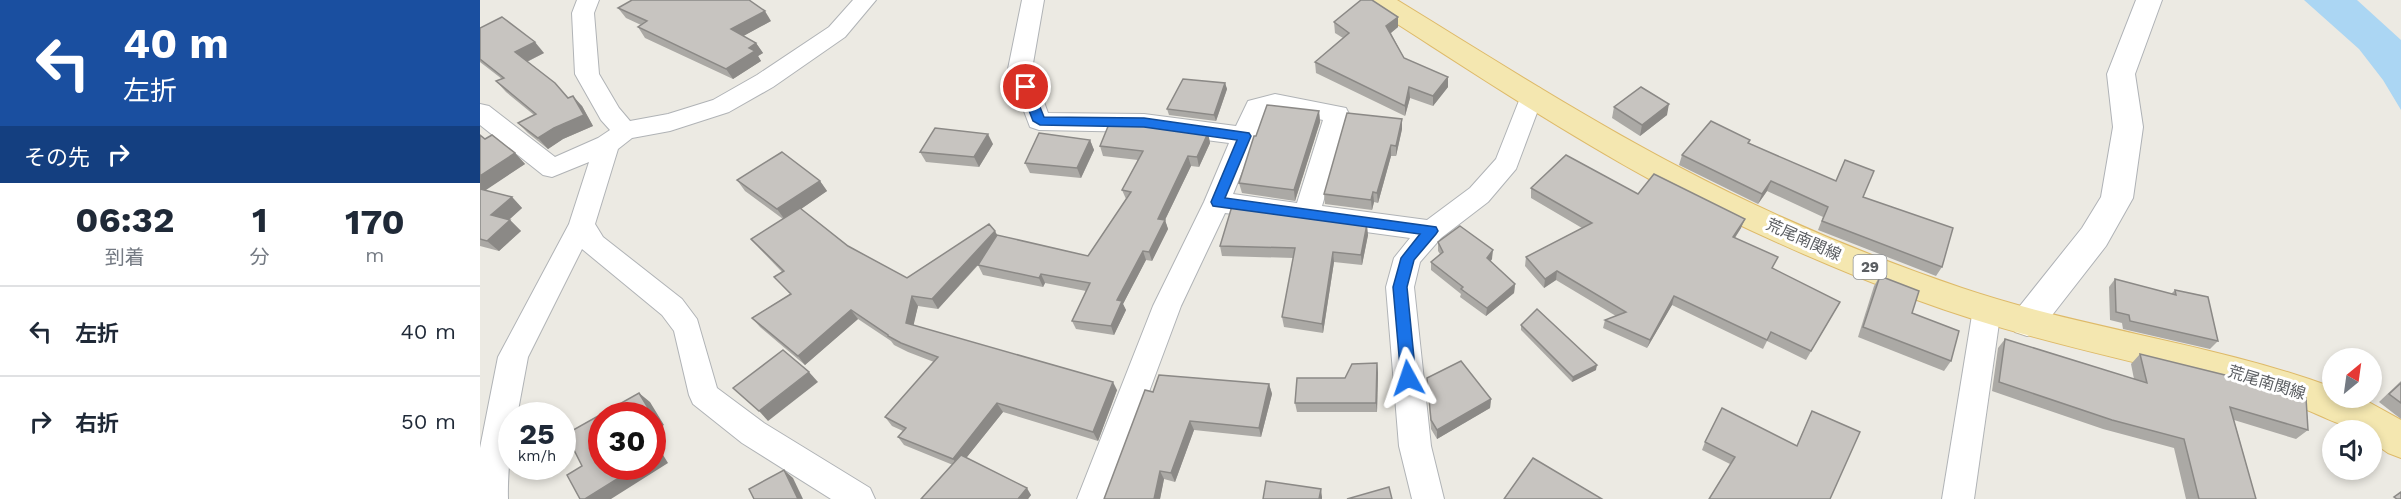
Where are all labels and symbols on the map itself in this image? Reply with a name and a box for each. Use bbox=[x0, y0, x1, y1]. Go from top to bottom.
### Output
pin bbox=[1000, 61, 1051, 112]
street label: 荒尾南関線 bbox=[1763, 215, 1844, 264]
road number: 29 bbox=[1854, 255, 1886, 279]
position arrow bbox=[1376, 346, 1440, 410]
north arrow bbox=[2322, 348, 2382, 408]
street label: 荒尾南関線 bbox=[2226, 362, 2308, 403]
speed limit sign: 30 bbox=[588, 402, 666, 480]

